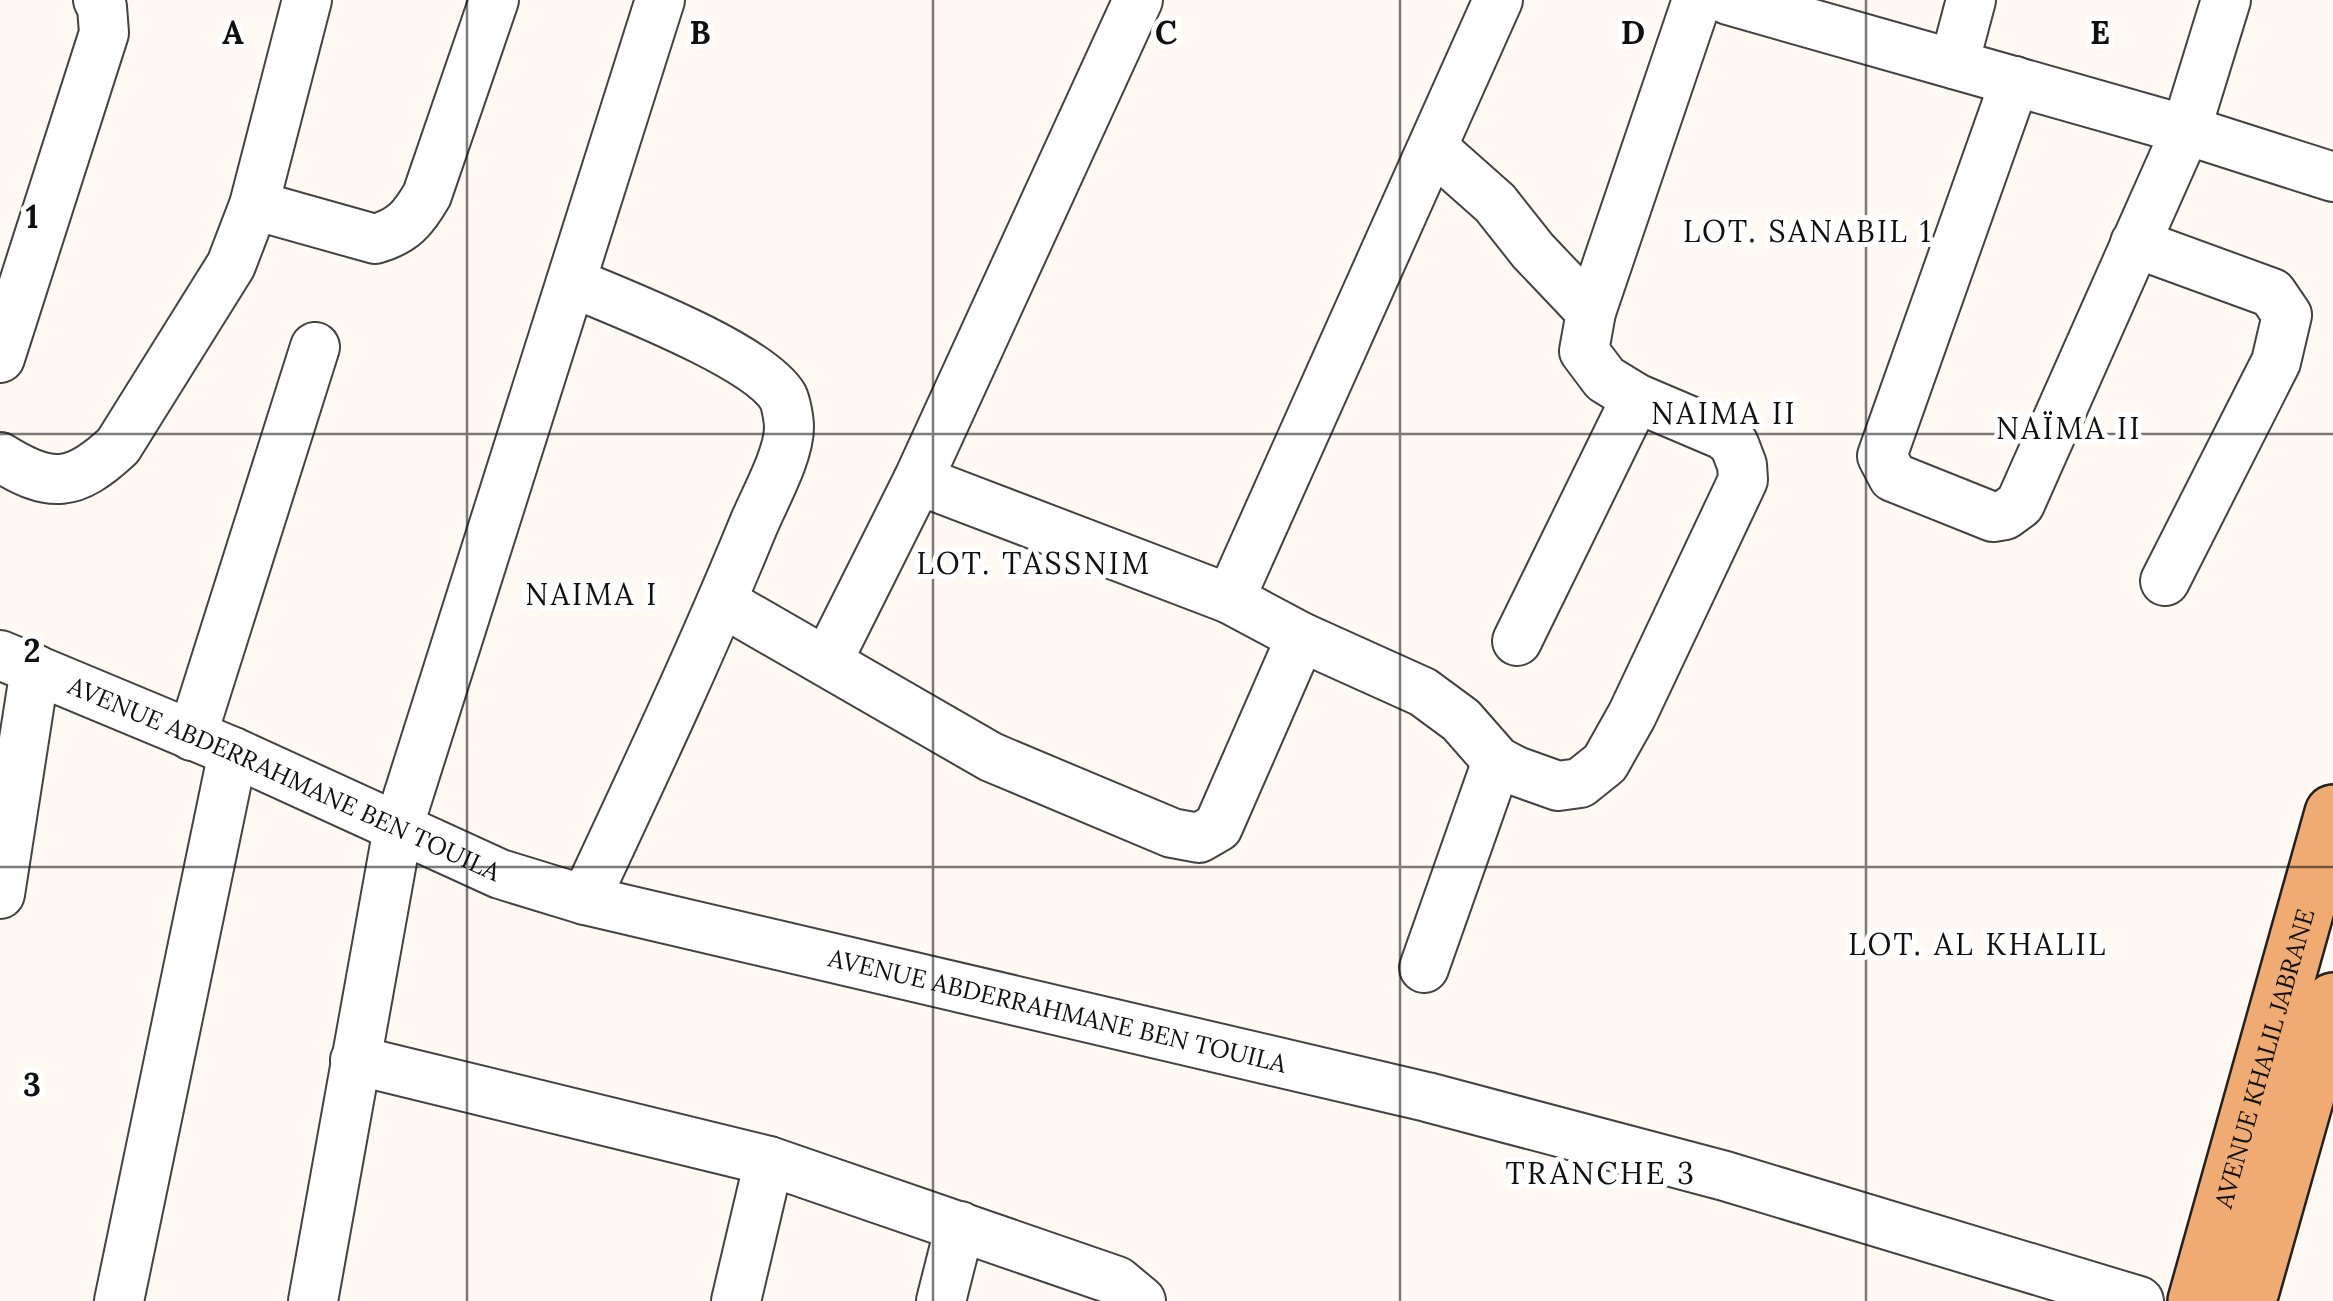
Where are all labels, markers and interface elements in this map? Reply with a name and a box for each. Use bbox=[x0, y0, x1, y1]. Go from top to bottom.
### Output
text: A bbox=[222, 12, 244, 53]
text: B bbox=[689, 12, 711, 53]
text: C bbox=[1155, 12, 1177, 53]
text: D bbox=[1621, 12, 1645, 53]
text: E bbox=[2090, 12, 2110, 53]
text: 1 bbox=[26, 196, 39, 237]
district label: LOT. SANABIL 1 bbox=[1683, 212, 1933, 250]
district label: NAIMA II bbox=[1651, 394, 1797, 432]
district label: NAÏMA II bbox=[1996, 409, 2142, 447]
district label: LOT. TASSNIM bbox=[917, 544, 1151, 582]
district label: NAIMA I bbox=[525, 575, 659, 613]
text: 2 bbox=[23, 630, 41, 671]
street label: AVENUE ABDERRAHMANE BEN TOUILA bbox=[63, 669, 506, 888]
street label: AVENUE KHALIL JABRANE bbox=[2207, 905, 2321, 1213]
district label: LOT. AL KHALIL bbox=[1848, 925, 2108, 963]
street label: AVENUE ABDERRAHMANE BEN TOUILA bbox=[824, 941, 1290, 1080]
text: 3 bbox=[23, 1064, 41, 1105]
district label: TRANCHE 3 bbox=[1505, 1154, 1697, 1192]

